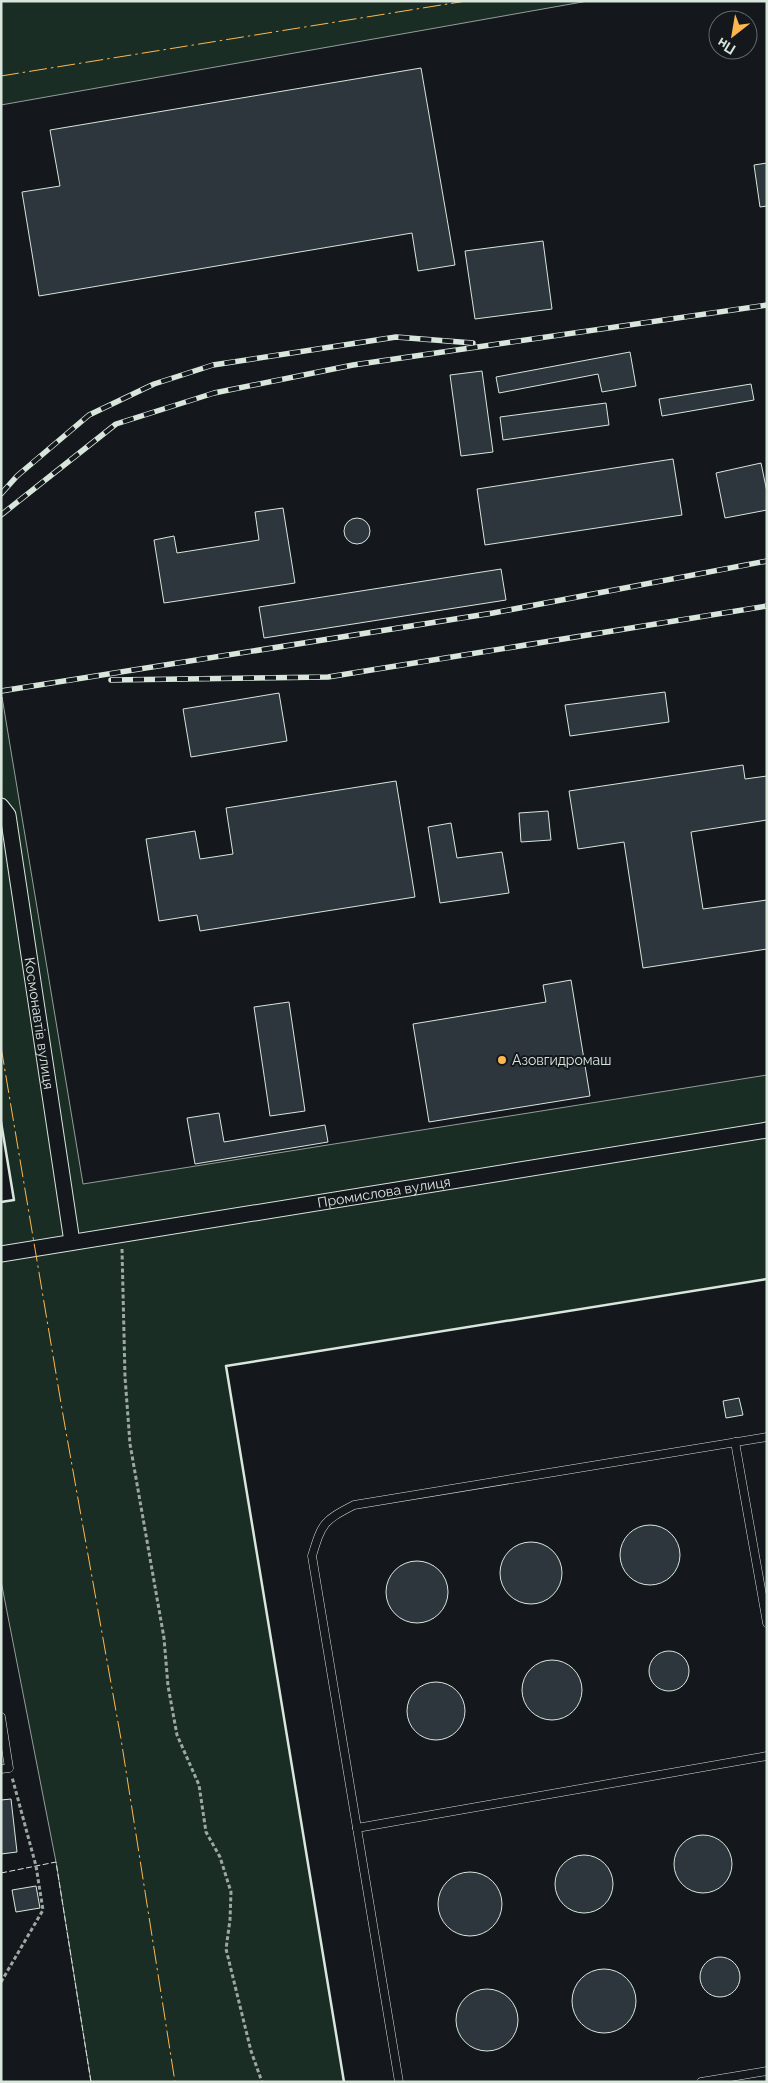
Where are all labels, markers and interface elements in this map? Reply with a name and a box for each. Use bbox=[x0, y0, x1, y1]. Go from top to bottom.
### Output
north arrow bbox=[708, 10, 758, 60]
text: Пн bbox=[714, 34, 738, 58]
street label: Космонавтів вулиця bbox=[21, 956, 57, 1090]
place label: Азовгидромаш bbox=[512, 1052, 611, 1068]
marker: Азовгидромаш bbox=[496, 1054, 508, 1066]
street label: Промислова вулиця bbox=[316, 1173, 452, 1211]

